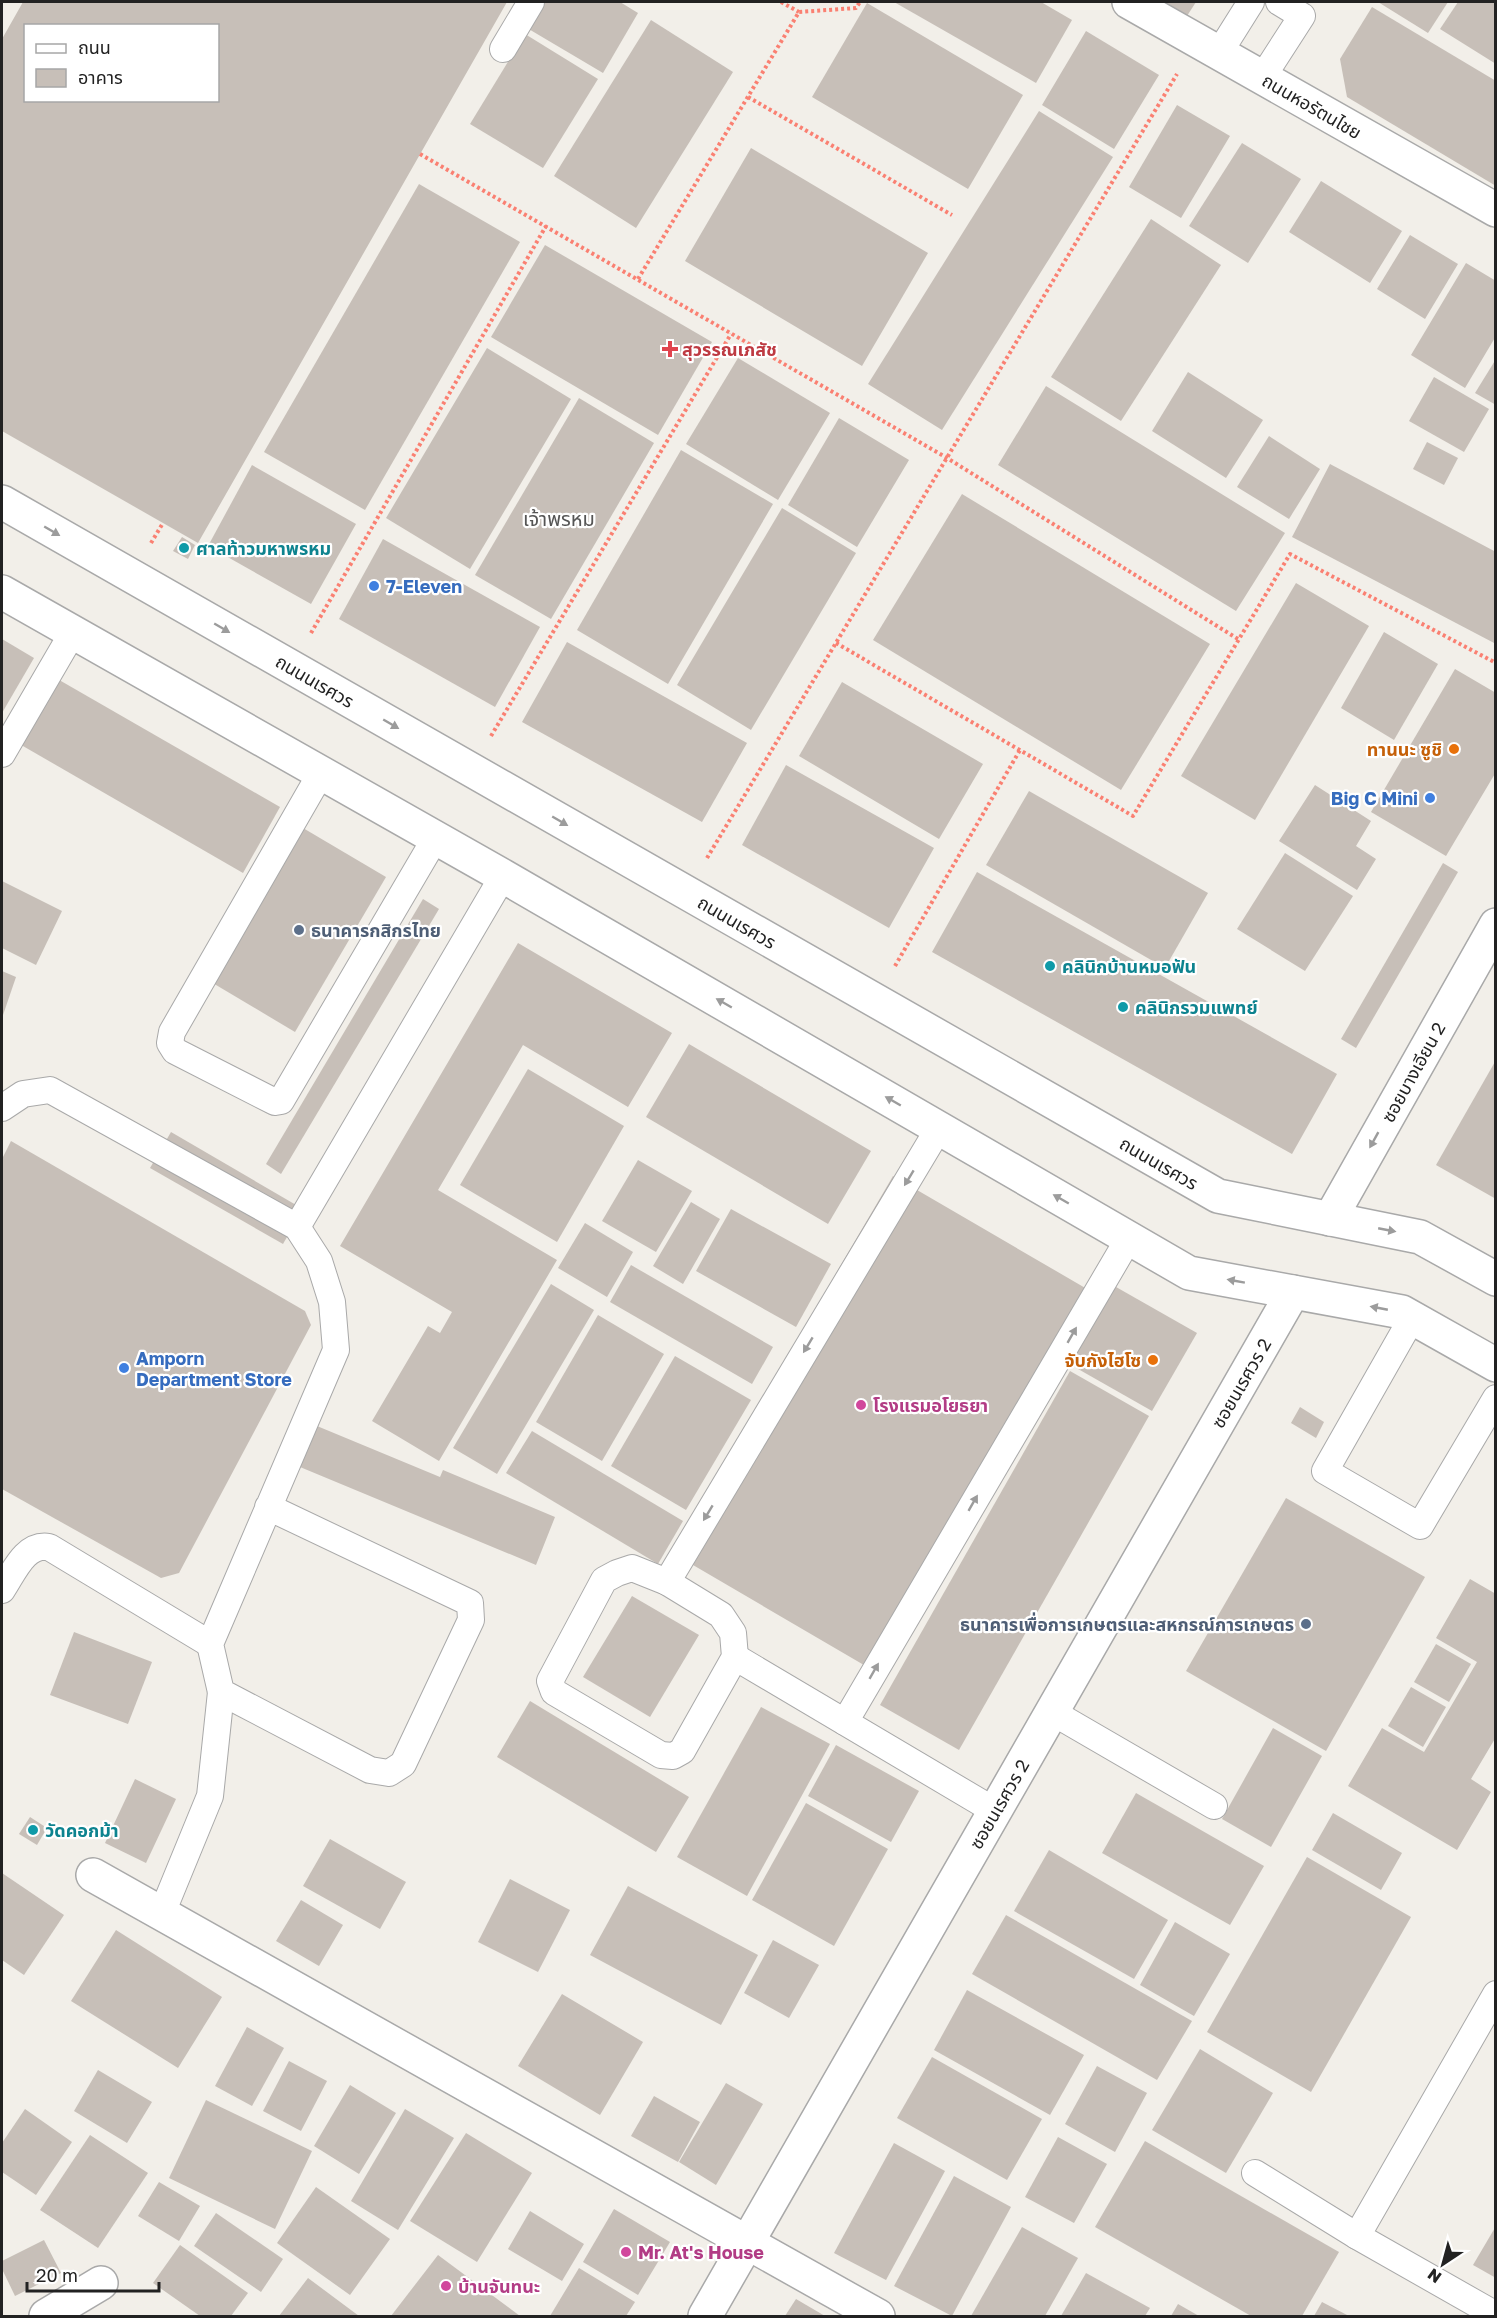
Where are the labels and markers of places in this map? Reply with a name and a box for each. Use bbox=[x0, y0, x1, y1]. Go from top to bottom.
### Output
place label: สุวรรณเภสัช bbox=[682, 338, 777, 361]
marker: สุวรรณเภสัช bbox=[663, 342, 677, 356]
place label: ศาลท้าวมหาพรหม bbox=[196, 537, 331, 559]
marker: ศาลท้าวมหาพรหม bbox=[177, 541, 191, 555]
place label: 7-Eleven bbox=[386, 575, 462, 597]
marker: 7-Eleven bbox=[367, 579, 381, 593]
place label: ทานนะ ซูชิ bbox=[1367, 738, 1442, 761]
marker: ทานนะ ซูชิ bbox=[1447, 742, 1461, 756]
place label: Big C Mini bbox=[1331, 787, 1418, 809]
marker: Big C Mini bbox=[1423, 791, 1437, 805]
place label: ธนาคารกสิกรไทย bbox=[311, 919, 441, 941]
marker: ธนาคารกสิกรไทย bbox=[292, 923, 306, 937]
place label: คลินิกบ้านหมอฟัน bbox=[1062, 955, 1196, 977]
marker: คลินิกบ้านหมอฟัน bbox=[1043, 959, 1057, 973]
place label: คลินิกรวมแพทย์ bbox=[1135, 996, 1258, 1018]
marker: คลินิกรวมแพทย์ bbox=[1116, 1000, 1130, 1014]
place label: Amporn Department Store bbox=[136, 1347, 292, 1390]
place label: จับกังไฮโซ bbox=[1065, 1349, 1141, 1371]
marker: จับกังไฮโซ bbox=[1146, 1353, 1160, 1367]
marker: Amporn Department Store bbox=[117, 1361, 131, 1375]
place label: โรงแรมอโยธยา bbox=[873, 1394, 988, 1416]
marker: โรงแรมอโยธยา bbox=[854, 1398, 868, 1412]
place label: ธนาคารเพื่อการเกษตรและสหกรณ์การเกษตร bbox=[960, 1612, 1294, 1635]
marker: ธนาคารเพื่อการเกษตรและสหกรณ์การเกษตร bbox=[1299, 1617, 1313, 1631]
place label: วัดคอกม้า bbox=[45, 1819, 119, 1841]
marker: วัดคอกม้า bbox=[26, 1823, 40, 1837]
place label: Mr. At's House bbox=[638, 2241, 764, 2263]
marker: Mr. At's House bbox=[619, 2245, 633, 2259]
place label: บ้านจันทนะ bbox=[458, 2275, 540, 2297]
marker: บ้านจันทนะ bbox=[439, 2279, 453, 2293]

